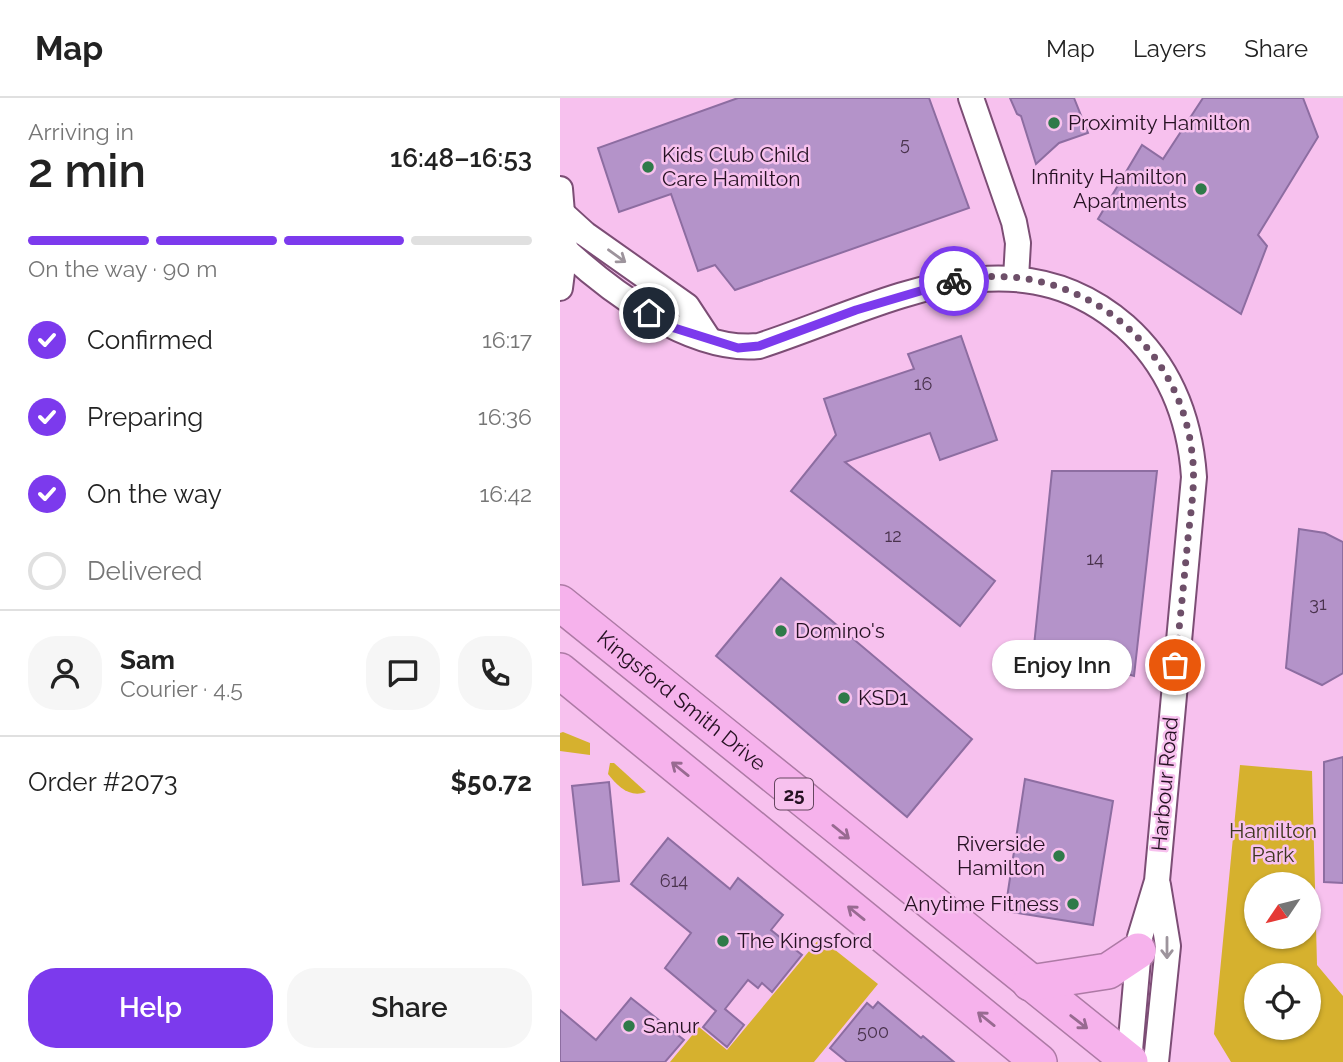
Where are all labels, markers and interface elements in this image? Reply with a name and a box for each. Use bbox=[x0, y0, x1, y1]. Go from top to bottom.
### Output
text: Map bbox=[35, 29, 103, 68]
text: Map bbox=[1046, 34, 1095, 63]
text: Layers bbox=[1133, 34, 1206, 63]
text: Share bbox=[1244, 34, 1308, 63]
place label: Proximity Hamilton bbox=[1068, 110, 1250, 135]
marker: Proximity Hamilton bbox=[1046, 115, 1062, 131]
text: Arriving in bbox=[28, 118, 134, 145]
house number: 5 bbox=[900, 133, 910, 154]
place label: Kids Club Child Care Hamilton bbox=[662, 142, 810, 191]
text: 16:48–16:53 bbox=[390, 143, 532, 173]
text: 2 min bbox=[28, 144, 146, 198]
marker: Kids Club Child Care Hamilton bbox=[640, 159, 656, 175]
place label: Infinity Hamilton Apartments bbox=[1031, 164, 1187, 213]
marker: Infinity Hamilton Apartments bbox=[1193, 181, 1209, 197]
courier bbox=[919, 246, 989, 316]
one-way arrow bbox=[607, 248, 625, 263]
text: On the way · 90 m bbox=[28, 255, 217, 282]
icon: bike bbox=[935, 262, 973, 300]
pin bbox=[619, 283, 679, 343]
icon: home bbox=[630, 294, 668, 332]
icon: check bbox=[28, 321, 66, 359]
text: Confirmed bbox=[87, 325, 213, 355]
text: 16:17 bbox=[482, 326, 532, 353]
house number: 16 bbox=[914, 373, 932, 394]
icon: check bbox=[28, 398, 66, 436]
text: Preparing bbox=[87, 402, 203, 432]
text: 16:36 bbox=[478, 403, 532, 430]
icon: check bbox=[28, 475, 66, 513]
text: On the way bbox=[87, 479, 222, 509]
text: 16:42 bbox=[479, 480, 532, 507]
house number: 12 bbox=[884, 525, 902, 546]
house number: 14 bbox=[1086, 548, 1104, 569]
text: Delivered bbox=[87, 556, 202, 586]
house number: 31 bbox=[1309, 593, 1327, 614]
place label: Domino's bbox=[795, 618, 885, 643]
marker: Domino's bbox=[773, 623, 789, 639]
street label: Kingsford Smith Drive bbox=[592, 625, 771, 776]
pin bbox=[1145, 635, 1205, 695]
button: person bbox=[28, 636, 102, 710]
button: chat bbox=[366, 636, 440, 710]
button: phone bbox=[458, 636, 532, 710]
callout: Enjoy Inn bbox=[993, 640, 1133, 690]
text: Sam bbox=[120, 645, 175, 675]
icon: bag bbox=[1156, 646, 1194, 684]
text: Enjoy Inn bbox=[1013, 651, 1111, 678]
text: Courier · 4.5 bbox=[120, 675, 243, 702]
place label: KSD1 bbox=[858, 685, 908, 710]
marker: KSD1 bbox=[836, 690, 852, 706]
street label: Harbour Road bbox=[1146, 716, 1183, 852]
one-way arrow bbox=[671, 761, 689, 777]
text: Order #2073 bbox=[28, 767, 178, 797]
text: $50.72 bbox=[451, 767, 532, 797]
road number: 25 bbox=[775, 778, 813, 810]
park label: Hamilton Park bbox=[1229, 818, 1317, 867]
one-way arrow bbox=[831, 824, 849, 839]
place label: Riverside Hamilton bbox=[956, 831, 1045, 880]
marker: Riverside Hamilton bbox=[1051, 848, 1067, 864]
house number: 614 bbox=[660, 870, 688, 891]
north arrow bbox=[1244, 872, 1321, 948]
map controls bbox=[1244, 872, 1321, 1040]
place label: Anytime Fitness bbox=[904, 891, 1059, 916]
marker: Anytime Fitness bbox=[1065, 896, 1081, 912]
one-way arrow bbox=[847, 905, 865, 921]
place label: The Kingsford bbox=[737, 928, 872, 953]
marker: The Kingsford bbox=[715, 933, 731, 949]
one-way arrow bbox=[1160, 937, 1174, 960]
button: locate bbox=[1244, 963, 1321, 1040]
button: Help bbox=[28, 968, 273, 1048]
button: Share bbox=[287, 968, 532, 1048]
one-way arrow bbox=[977, 1011, 995, 1027]
place label: Sanur bbox=[643, 1013, 700, 1038]
one-way arrow bbox=[1069, 1014, 1088, 1029]
marker: Sanur bbox=[621, 1018, 637, 1034]
house number: 500 bbox=[857, 1021, 889, 1042]

